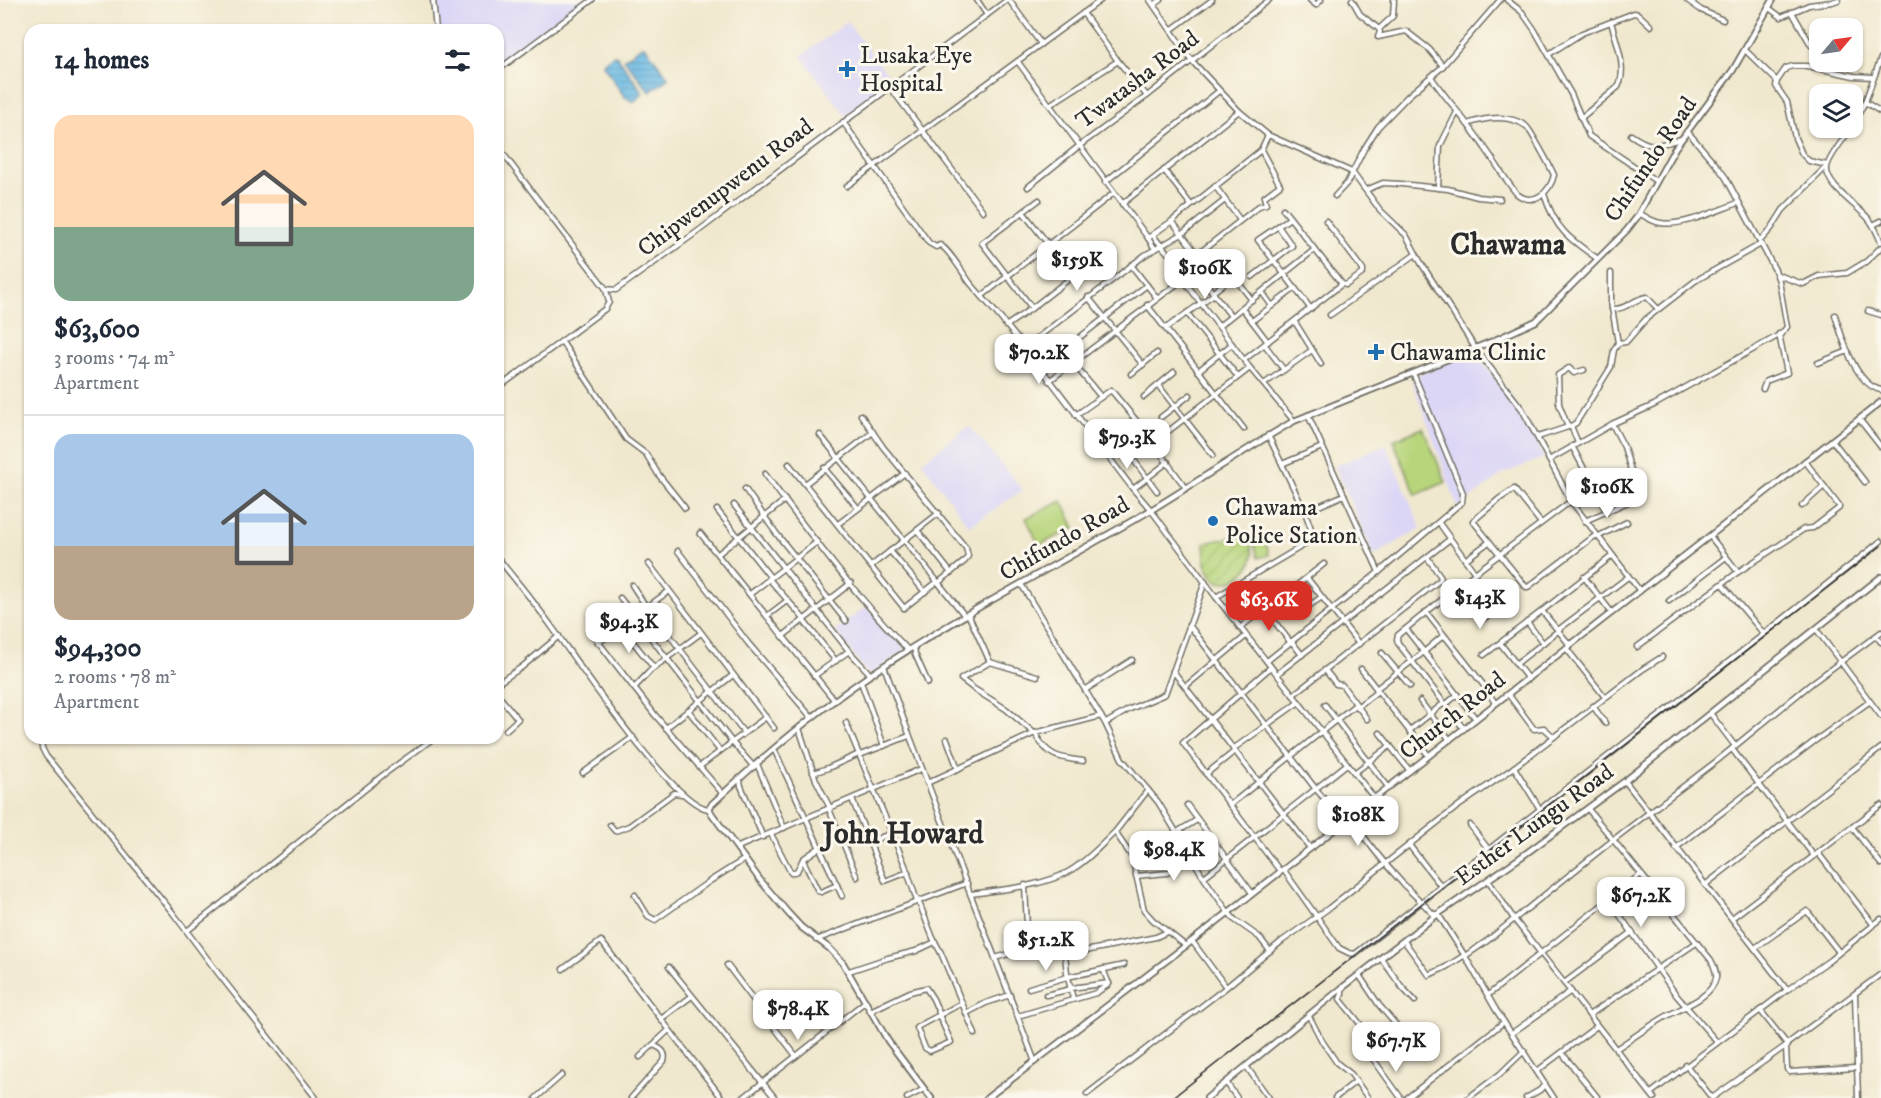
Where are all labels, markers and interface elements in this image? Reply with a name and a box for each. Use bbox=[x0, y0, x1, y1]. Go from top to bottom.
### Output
north arrow bbox=[1809, 18, 1863, 72]
map controls bbox=[1809, 18, 1863, 138]
street label: Twatasha Road bbox=[1070, 24, 1205, 136]
place label: Lusaka Eye Hospital bbox=[860, 41, 972, 99]
text: 14 homes bbox=[54, 44, 149, 77]
icon: filters bbox=[441, 44, 474, 77]
marker: Lusaka Eye Hospital bbox=[838, 60, 856, 78]
button: layers bbox=[1809, 84, 1863, 138]
street label: Chifundo Road bbox=[1598, 91, 1704, 228]
street label: Chipwenupwenu Road bbox=[632, 112, 819, 264]
icon: home bbox=[210, 154, 318, 262]
district label: Chawama bbox=[1450, 227, 1567, 264]
pin: $159K bbox=[1035, 241, 1119, 292]
text: $159K bbox=[1051, 248, 1103, 273]
pin: $106K bbox=[1163, 249, 1247, 300]
text: $106K bbox=[1178, 256, 1232, 281]
text: $63,600 bbox=[54, 313, 140, 346]
pin: $70.2K bbox=[990, 334, 1088, 385]
place label: Chawama Clinic bbox=[1390, 338, 1546, 368]
text: $70.2K bbox=[1009, 341, 1069, 366]
marker: Chawama Clinic bbox=[1367, 343, 1385, 361]
text: 3 rooms · 74 m² bbox=[54, 346, 175, 371]
text: Apartment bbox=[54, 371, 139, 396]
pin: $79.3K bbox=[1078, 419, 1176, 470]
text: $79.3K bbox=[1098, 426, 1156, 451]
pin: $106K bbox=[1565, 468, 1649, 519]
icon: home bbox=[210, 473, 318, 581]
text: $106K bbox=[1580, 475, 1634, 500]
street label: Chifundo Road bbox=[994, 490, 1135, 588]
place label: Chawama Police Station bbox=[1225, 493, 1358, 551]
marker: Chawama Police Station bbox=[1206, 514, 1220, 528]
pin: $143K bbox=[1438, 579, 1522, 630]
pin: $63.6K bbox=[1220, 581, 1318, 632]
text: $143K bbox=[1454, 586, 1506, 611]
text: $63.6K bbox=[1240, 588, 1298, 613]
pin: $94.3K bbox=[580, 603, 678, 654]
text: $94.3K bbox=[599, 610, 659, 635]
text: $94,300 bbox=[54, 632, 141, 665]
text: 2 rooms · 78 m² bbox=[54, 665, 176, 690]
street label: Church Road bbox=[1393, 665, 1512, 767]
text: Apartment bbox=[54, 690, 139, 715]
street label: Esther Lungu Road bbox=[1449, 757, 1620, 892]
pin: $108K bbox=[1316, 796, 1400, 847]
text: $108K bbox=[1331, 803, 1385, 828]
district label: John Howard bbox=[820, 816, 984, 853]
pin: $98.4K bbox=[1125, 831, 1223, 882]
text: $98.4K bbox=[1143, 838, 1205, 863]
pin: $67.2K bbox=[1592, 877, 1690, 928]
text: $67.2K bbox=[1611, 884, 1671, 909]
pin: $51.2K bbox=[997, 921, 1095, 972]
text: $51.2K bbox=[1018, 928, 1074, 953]
pin: $78.4K bbox=[749, 990, 847, 1041]
text: $78.4K bbox=[767, 997, 829, 1022]
pin: $67.7K bbox=[1347, 1022, 1445, 1073]
text: $67.7K bbox=[1366, 1029, 1426, 1054]

